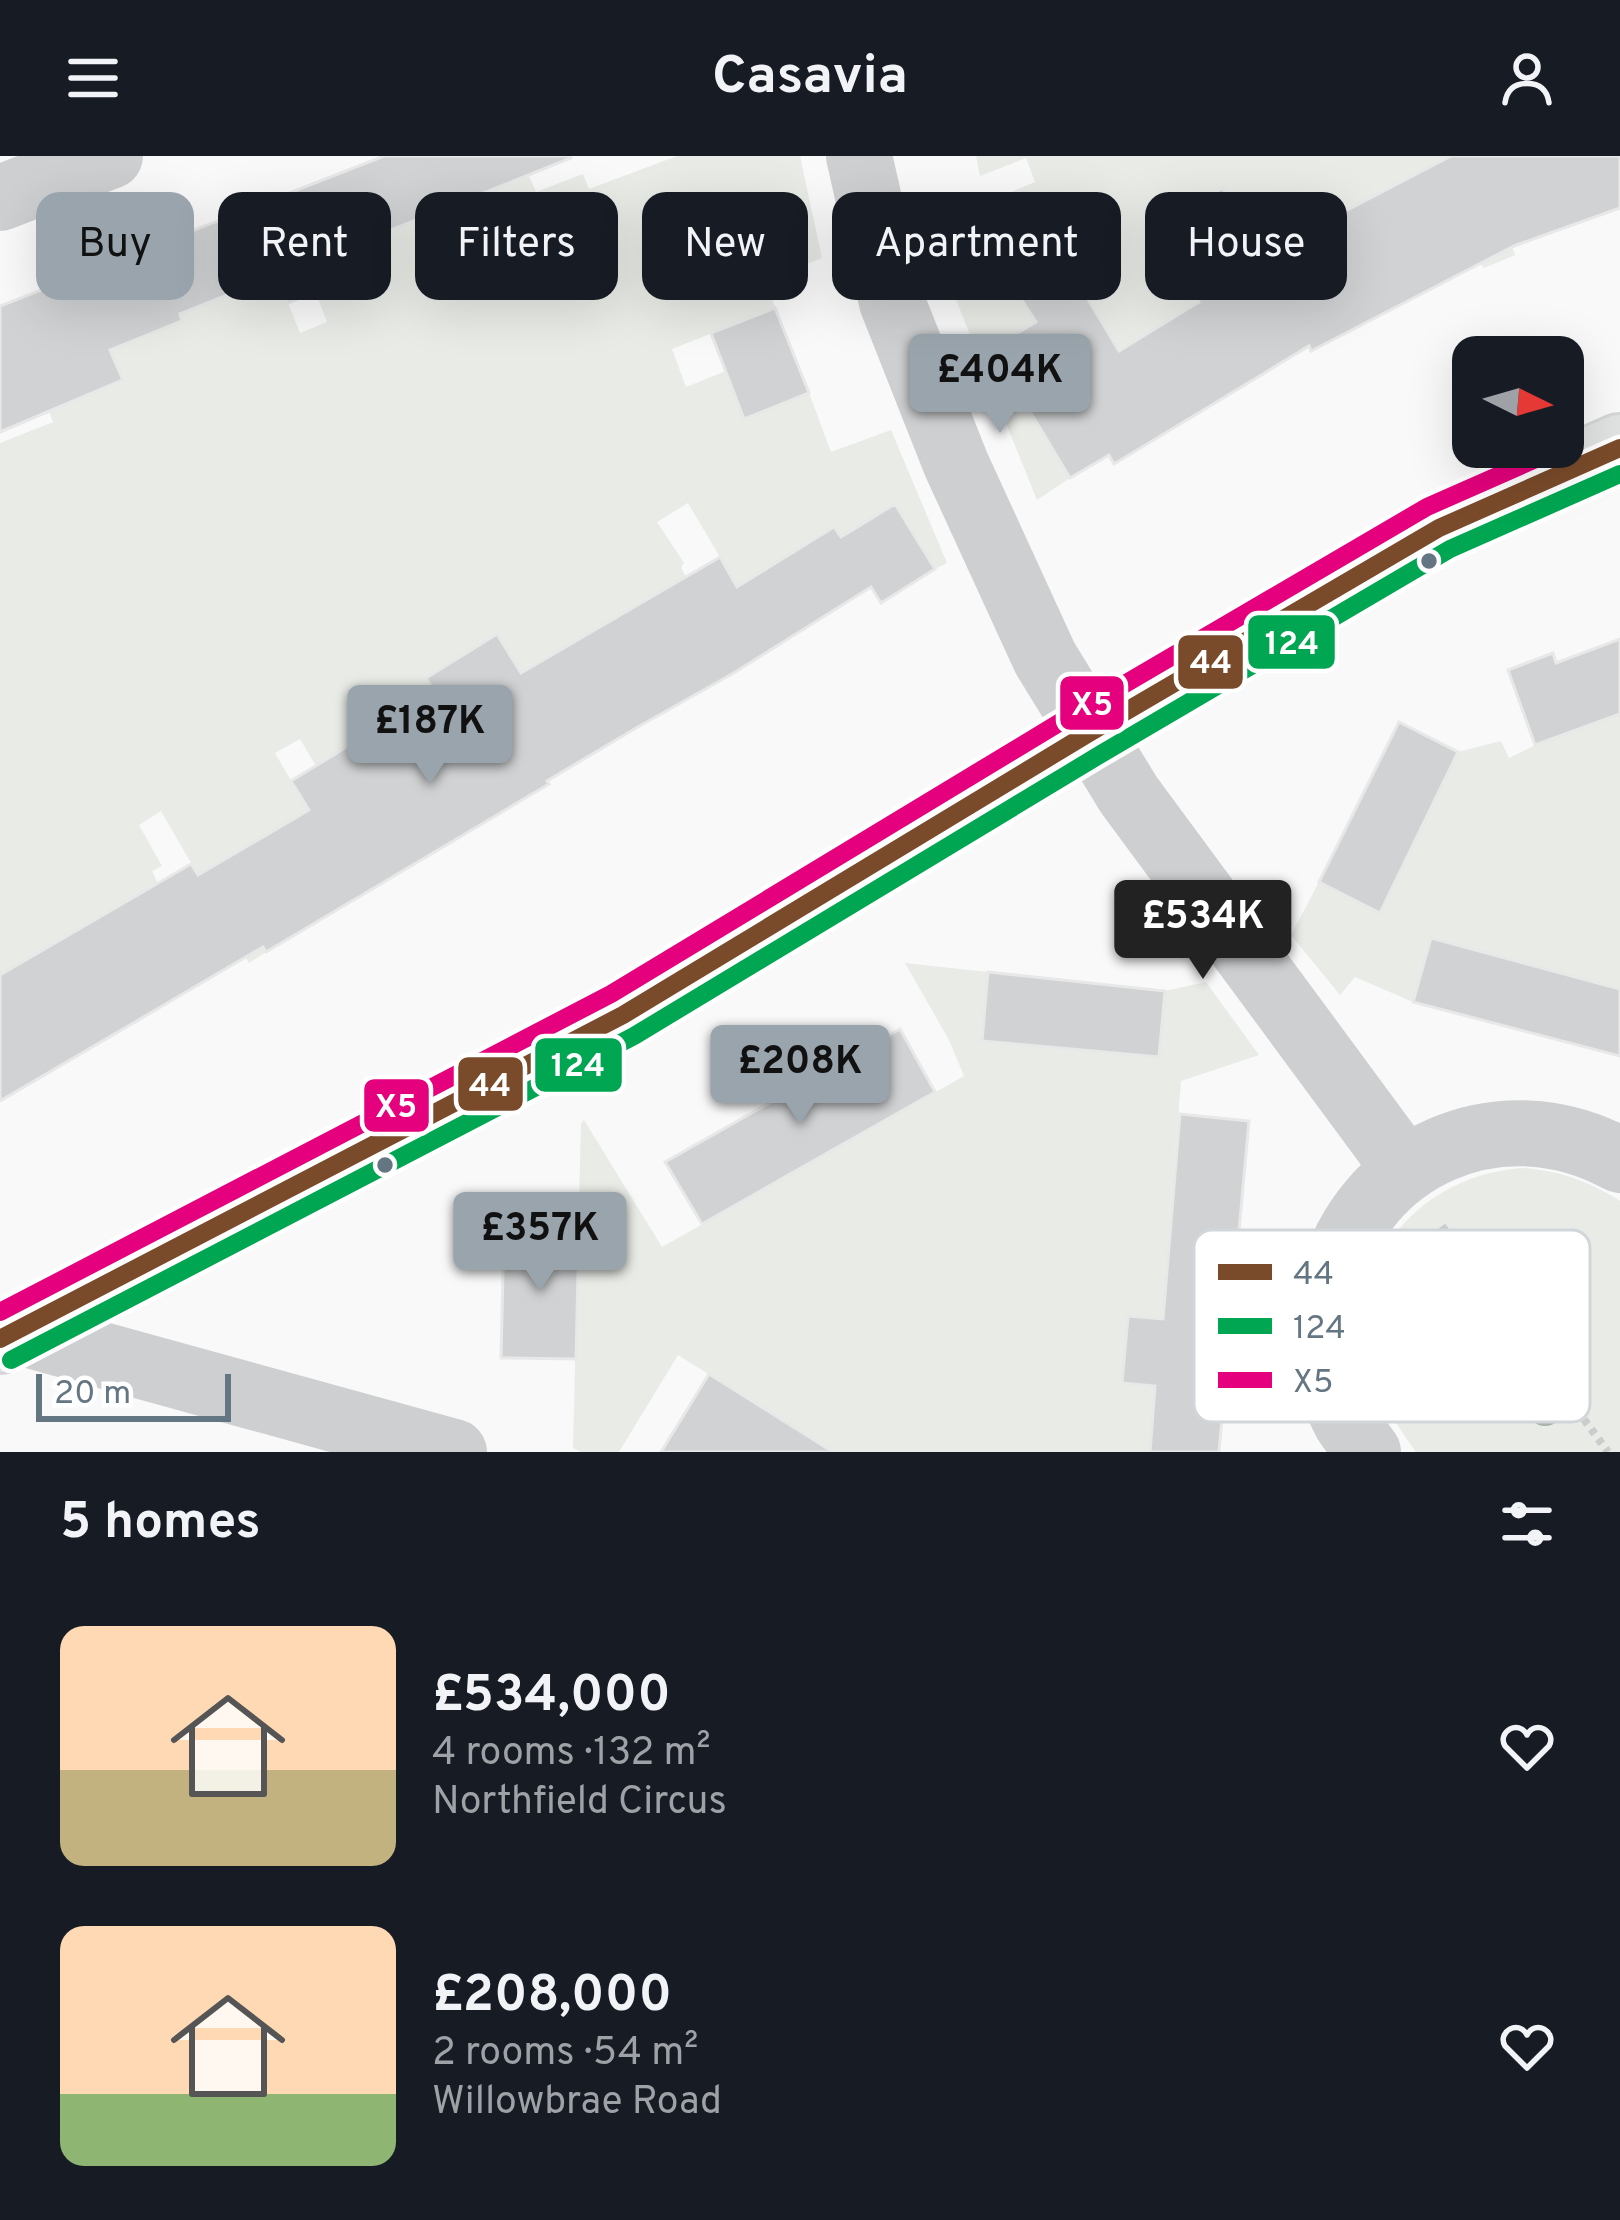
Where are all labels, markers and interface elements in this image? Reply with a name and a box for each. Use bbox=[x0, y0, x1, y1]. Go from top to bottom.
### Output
text: Casavia bbox=[712, 44, 908, 113]
icon: menu bbox=[60, 45, 126, 111]
icon: person bbox=[1494, 45, 1560, 111]
chip: Buy bbox=[36, 192, 194, 300]
chip: Rent bbox=[218, 192, 391, 300]
chip: Filters bbox=[415, 192, 618, 300]
chip: New bbox=[642, 192, 808, 300]
chip: Apartment bbox=[832, 192, 1121, 300]
chip: House bbox=[1145, 192, 1347, 300]
pin: £404K bbox=[916, 334, 1084, 436]
north arrow bbox=[1452, 336, 1584, 468]
map controls bbox=[1452, 336, 1584, 468]
text: £404K bbox=[937, 348, 1063, 397]
unlabelled marker bbox=[1418, 550, 1440, 572]
line badge: 124 bbox=[1246, 613, 1337, 671]
text: 124 bbox=[1265, 625, 1319, 667]
line badge: 44 bbox=[1176, 633, 1245, 691]
text: 44 bbox=[1190, 644, 1232, 686]
line badge: X5 bbox=[1058, 674, 1126, 732]
pin: £187K bbox=[346, 685, 514, 787]
text: X5 bbox=[1071, 686, 1113, 728]
text: £187K bbox=[374, 699, 486, 748]
pin: £534K bbox=[1119, 880, 1287, 982]
text: £534K bbox=[1141, 894, 1265, 943]
pin: £208K bbox=[716, 1025, 884, 1127]
line badge: 124 bbox=[533, 1036, 624, 1094]
text: £208K bbox=[737, 1039, 863, 1088]
text: 124 bbox=[551, 1047, 605, 1089]
line badge: 44 bbox=[456, 1055, 525, 1113]
text: 44 bbox=[469, 1067, 511, 1109]
line badge: X5 bbox=[362, 1077, 431, 1134]
text: X5 bbox=[375, 1088, 417, 1130]
unlabelled marker bbox=[374, 1154, 396, 1176]
pin: £357K bbox=[456, 1192, 624, 1294]
text: £357K bbox=[480, 1206, 600, 1255]
legend bbox=[1194, 1230, 1590, 1422]
text: 44 bbox=[1293, 1255, 1334, 1297]
text: 124 bbox=[1293, 1309, 1346, 1351]
text: X5 bbox=[1293, 1363, 1333, 1405]
scale bar bbox=[36, 1368, 231, 1421]
text: 20 m bbox=[54, 1374, 131, 1416]
icon: filters bbox=[1494, 1491, 1560, 1557]
text: 5 homes bbox=[60, 1492, 261, 1557]
text: £534,000 bbox=[432, 1665, 671, 1730]
icon: home bbox=[156, 1674, 300, 1818]
icon: heart bbox=[1494, 1713, 1560, 1779]
text: 4 rooms · 132 m² bbox=[432, 1730, 711, 1779]
text: Northfield Circus bbox=[432, 1779, 727, 1828]
text: £208,000 bbox=[432, 1965, 672, 2030]
icon: home bbox=[156, 1974, 300, 2118]
icon: heart bbox=[1494, 2013, 1560, 2079]
text: 2 rooms · 54 m² bbox=[432, 2030, 698, 2079]
text: Willowbrae Road bbox=[432, 2079, 722, 2128]

